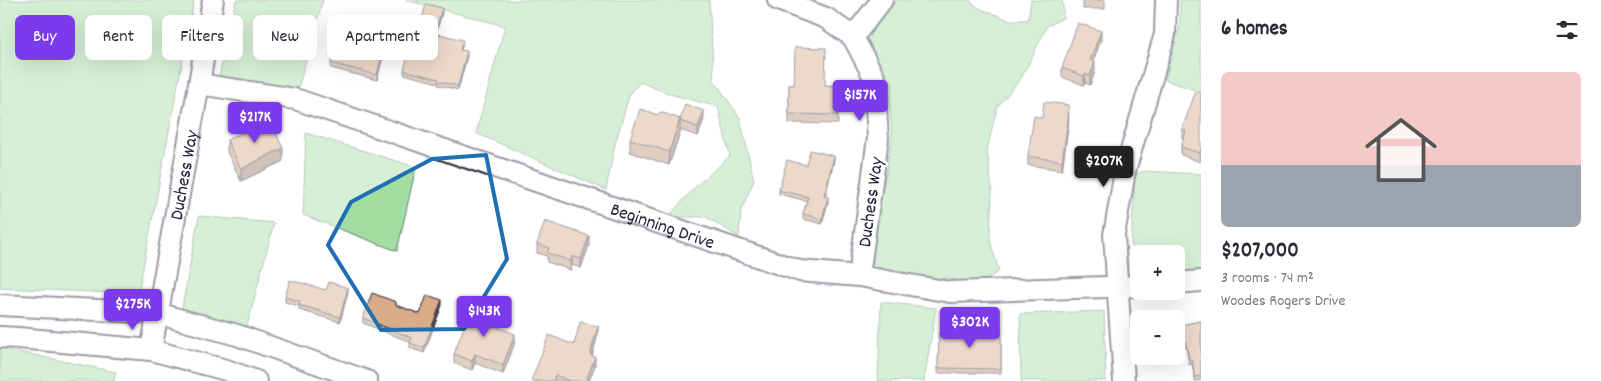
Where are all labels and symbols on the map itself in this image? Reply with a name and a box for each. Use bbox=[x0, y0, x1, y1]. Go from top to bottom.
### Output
pin: $157K bbox=[825, 80, 895, 122]
pin: $217K bbox=[220, 102, 290, 144]
street label: Duchess Way bbox=[165, 128, 207, 222]
pin: $207K bbox=[1069, 146, 1139, 188]
street label: Duchess Way bbox=[853, 155, 892, 249]
street label: Beginning Drive bbox=[606, 197, 718, 258]
pin: $275K bbox=[98, 288, 168, 331]
pin: $143K bbox=[449, 296, 519, 338]
pin: $302K bbox=[935, 306, 1005, 349]

